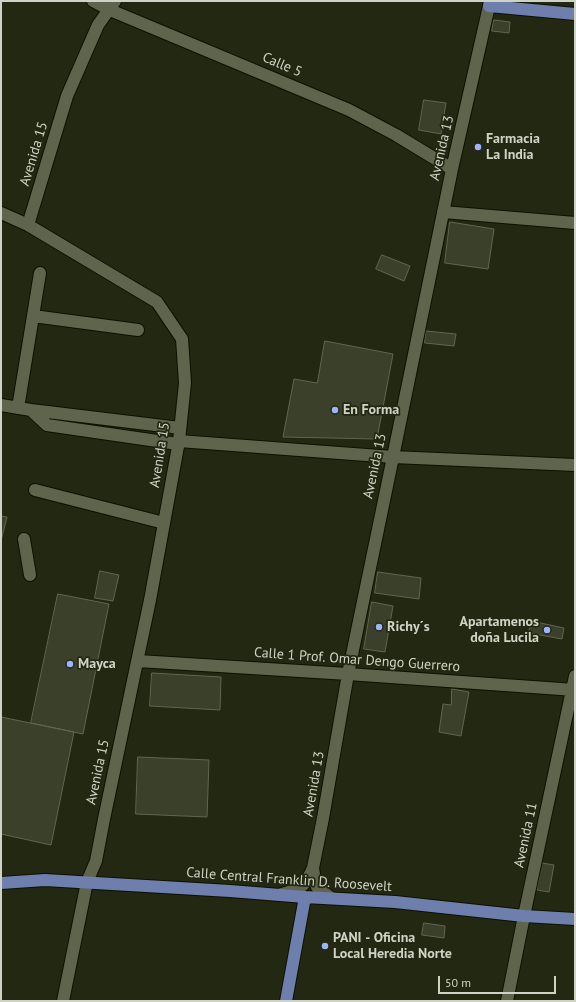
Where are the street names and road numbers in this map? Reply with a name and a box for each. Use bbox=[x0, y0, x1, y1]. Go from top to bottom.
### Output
street label: Calle 5 bbox=[260, 49, 304, 81]
street label: Avenida 13 bbox=[426, 114, 458, 182]
street label: Avenida 15 bbox=[16, 120, 52, 188]
street label: Avenida 15 bbox=[147, 421, 173, 489]
street label: Avenida 13 bbox=[360, 432, 390, 500]
street label: Calle 1 Prof. Omar Dengo Guerrero bbox=[253, 644, 461, 676]
street label: Avenida 15 bbox=[83, 738, 113, 806]
street label: Avenida 13 bbox=[300, 750, 328, 818]
street label: Avenida 11 bbox=[511, 801, 541, 869]
street label: Calle Central Franklin D. Roosevelt bbox=[186, 864, 392, 896]

